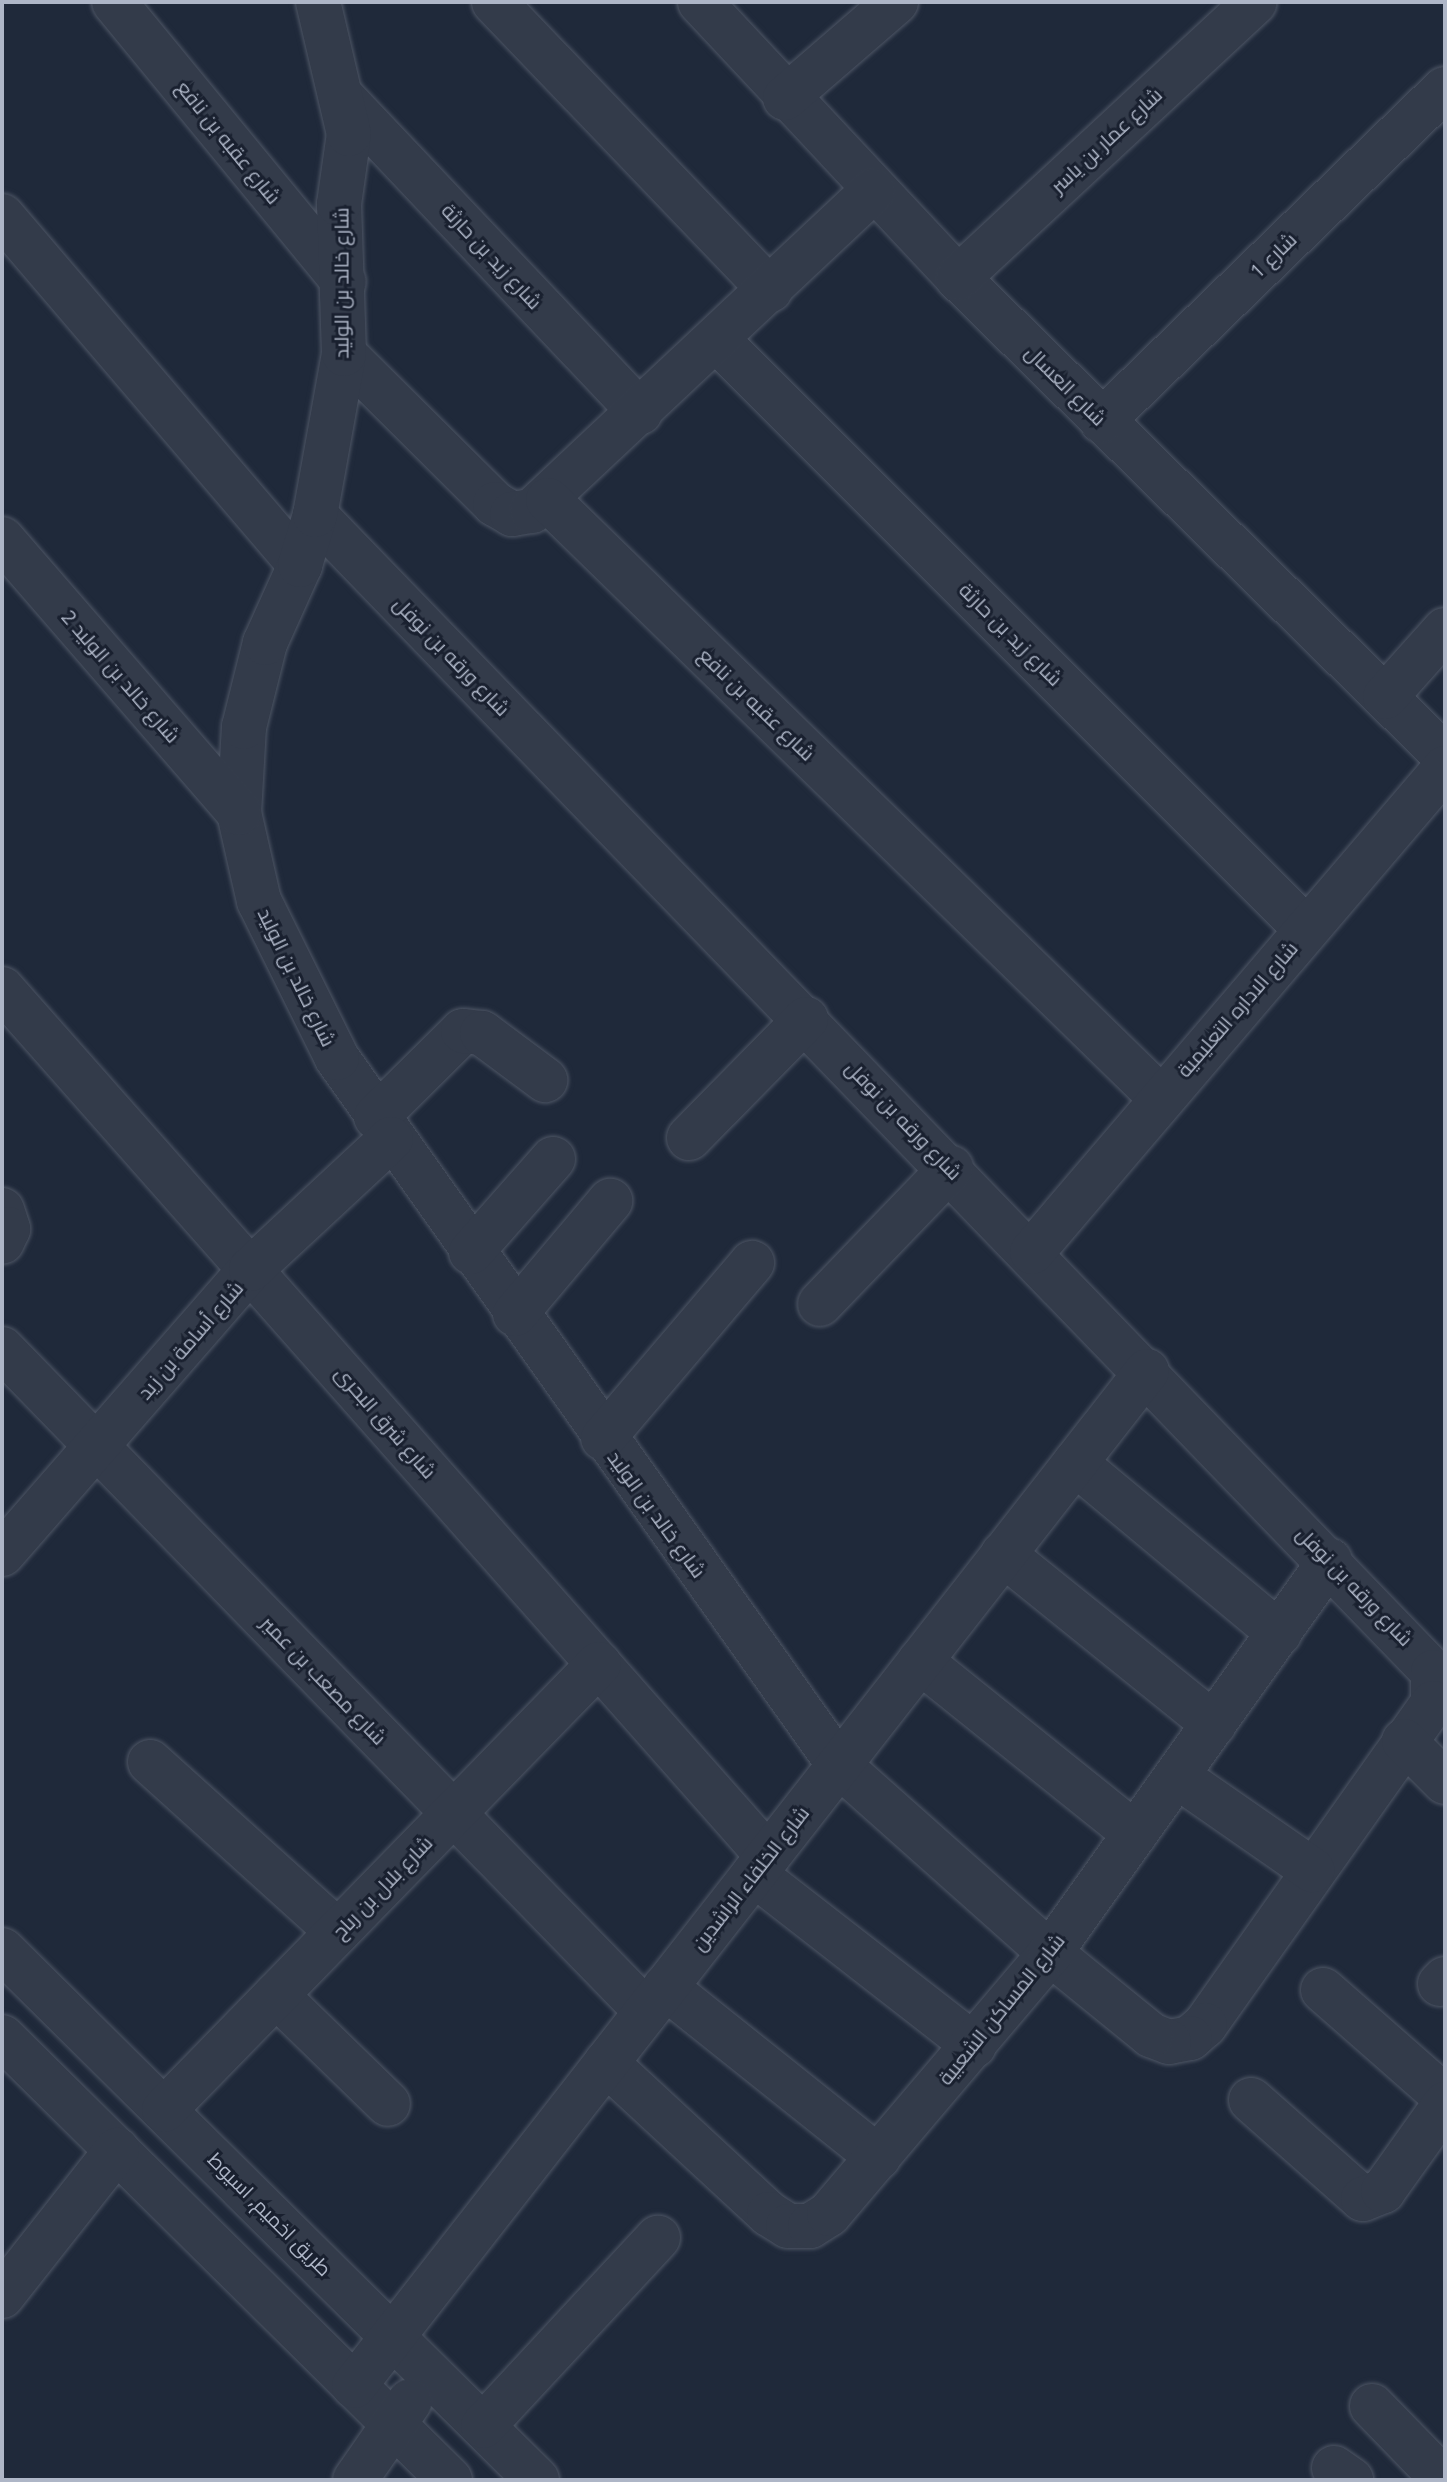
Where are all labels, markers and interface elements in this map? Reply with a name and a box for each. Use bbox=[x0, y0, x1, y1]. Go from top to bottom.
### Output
street label: شارع عقبه بن نافع bbox=[172, 75, 286, 209]
street label: شارع عمار بن ياسر bbox=[1045, 82, 1167, 198]
street label: شارع زيد بن حارثة bbox=[437, 198, 547, 314]
street label: شارع خالد بن الوليد bbox=[329, 207, 353, 359]
street label: شارع 1 bbox=[1245, 227, 1301, 283]
street label: شارع العسال bbox=[1021, 340, 1111, 430]
street label: شارع زيد بن حارثة bbox=[955, 578, 1067, 690]
street label: شارع ورقه بن نوفل bbox=[389, 591, 515, 721]
street label: شارع خالد بن الوليد 2 bbox=[57, 605, 185, 747]
street label: شارع عقبه بن نافع bbox=[694, 643, 820, 765]
street label: شارع خالد بن الوليد bbox=[253, 904, 341, 1050]
street label: شارع الاداره التعليمية bbox=[1172, 936, 1302, 1082]
street label: شارع ورقه بن نوفل bbox=[841, 1055, 967, 1185]
street label: شارع أسامة بن زيد bbox=[132, 1276, 248, 1404]
street label: شارع شرق البحرى bbox=[331, 1361, 441, 1483]
street label: شارع خالد بن الوليد bbox=[603, 1446, 711, 1582]
street label: شارع ورقه بن نوفل bbox=[1292, 1521, 1418, 1651]
street label: شارع مصعب بن عمير bbox=[256, 1611, 392, 1749]
street label: شارع الخلفاء الراشدين bbox=[686, 1801, 814, 1955]
street label: شارع بلال بن رباح bbox=[327, 1831, 437, 1943]
street label: شارع المساكن الشعبية bbox=[933, 1929, 1069, 2089]
street label: طريق اخميم, اسيوط bbox=[203, 2147, 337, 2281]

